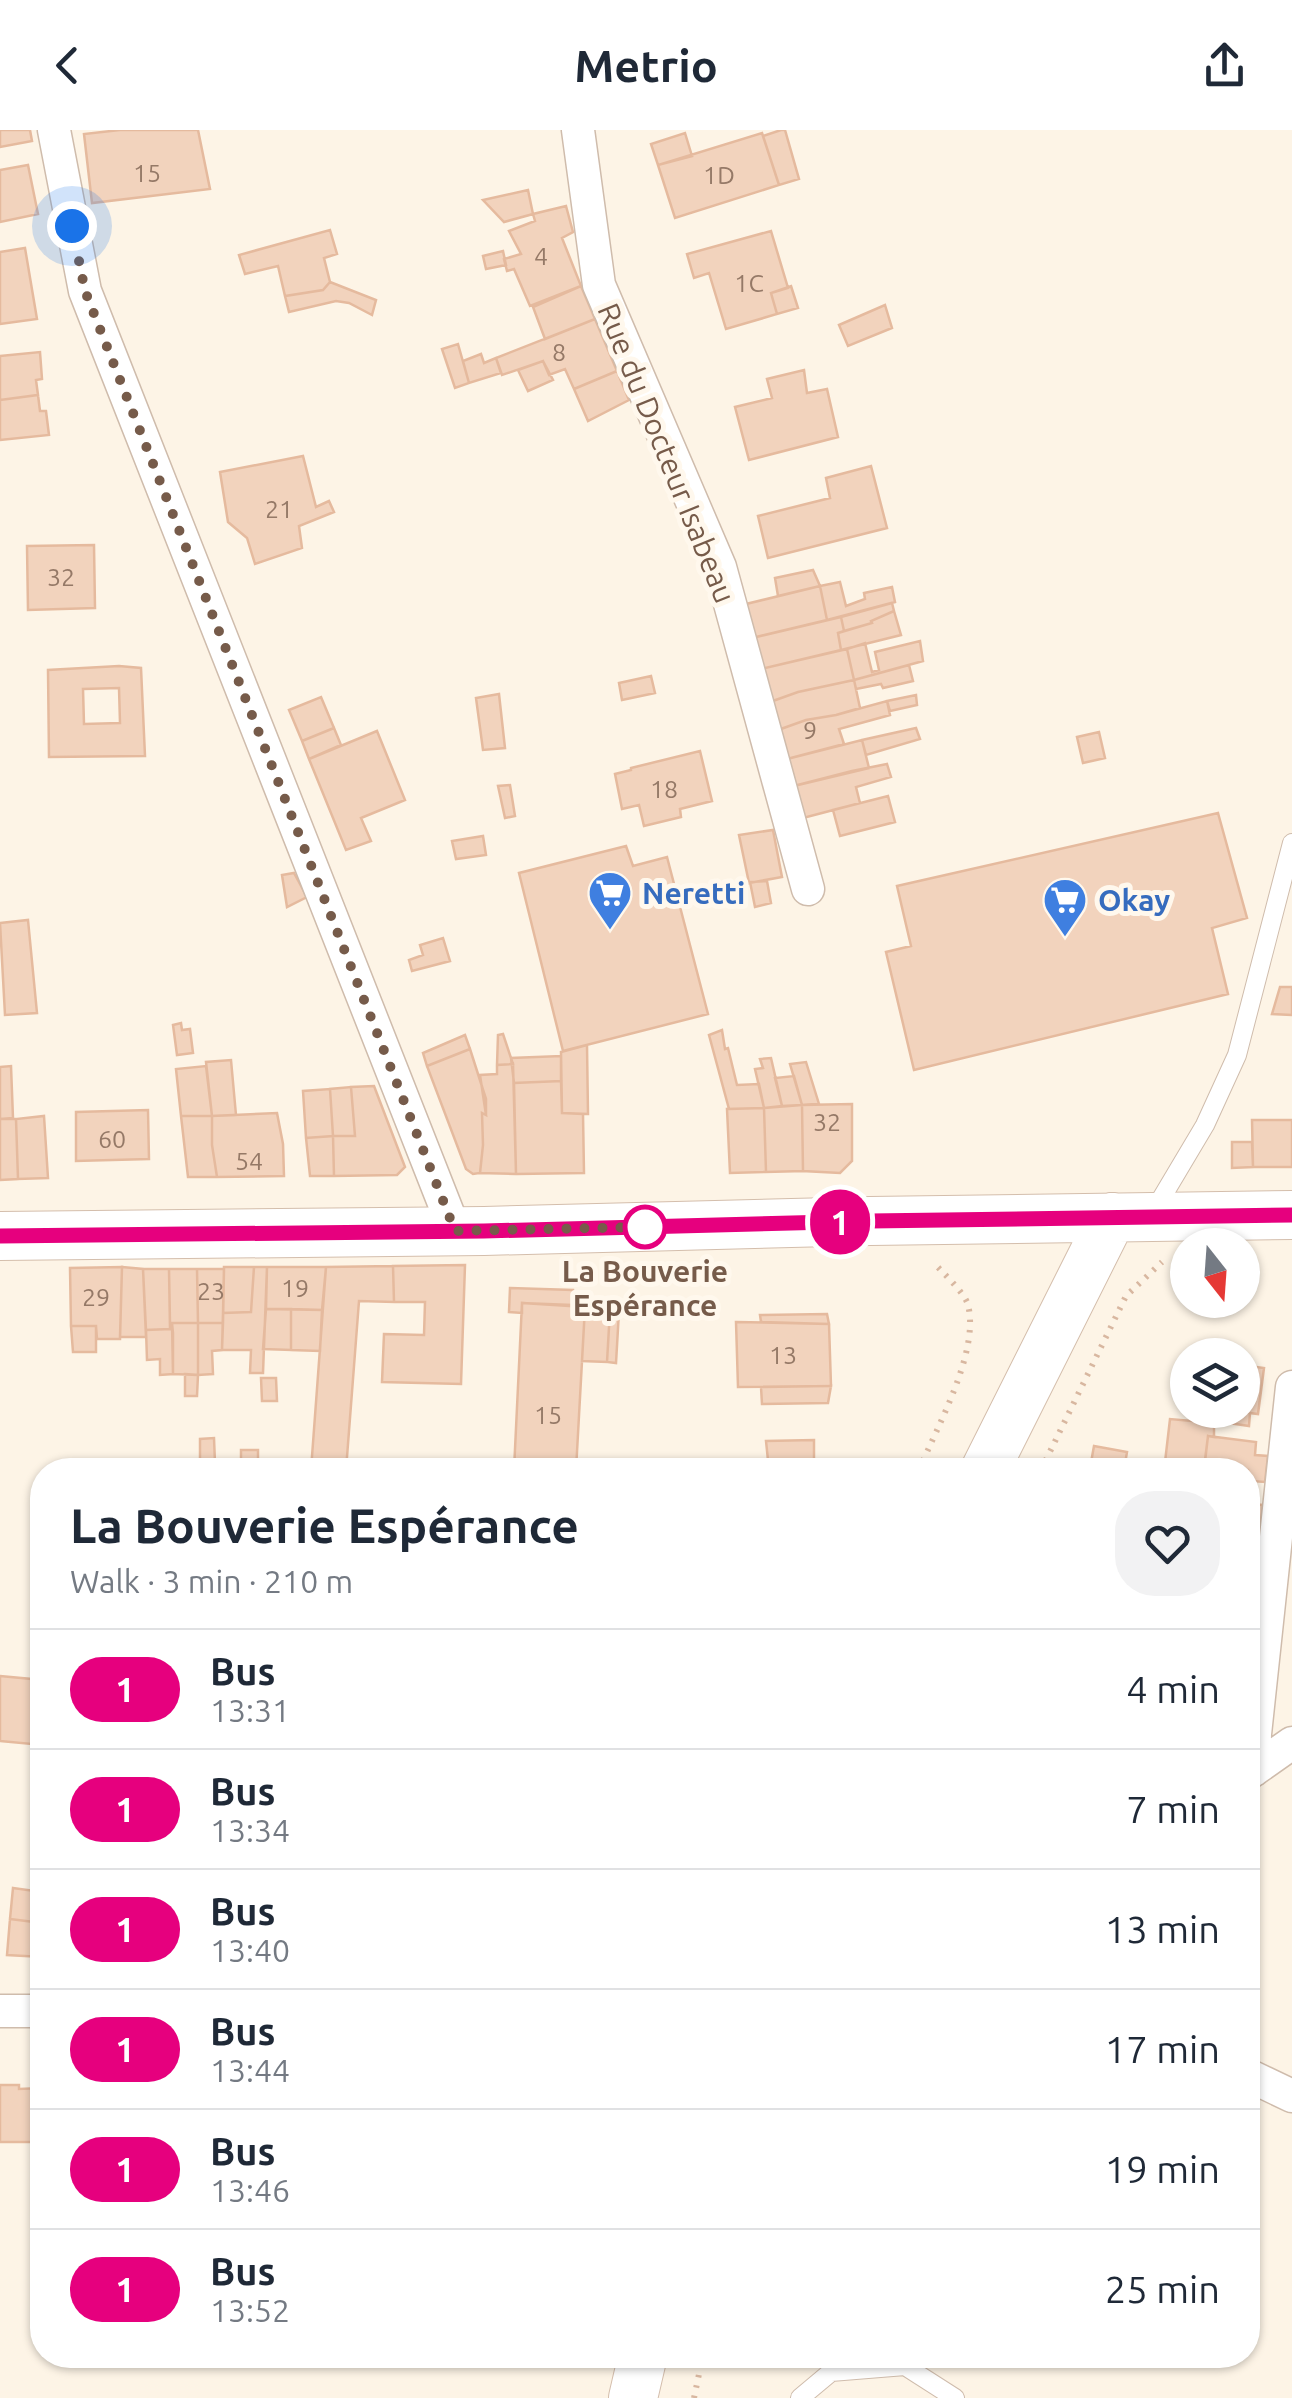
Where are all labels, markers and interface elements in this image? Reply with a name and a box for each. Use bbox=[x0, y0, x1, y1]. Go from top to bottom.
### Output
icon: back bbox=[40, 38, 95, 93]
icon: share bbox=[1197, 38, 1252, 93]
text: Metrio bbox=[574, 40, 718, 91]
house number: 15 bbox=[133, 159, 161, 187]
house number: 1D bbox=[703, 161, 735, 189]
your location bbox=[47, 201, 97, 251]
house number: 4 bbox=[534, 242, 548, 270]
house number: 1C bbox=[734, 269, 764, 297]
street label: Rue du Docteur Isabeau bbox=[591, 298, 743, 608]
house number: 8 bbox=[552, 338, 566, 366]
house number: 21 bbox=[265, 495, 293, 523]
house number: 32 bbox=[47, 563, 75, 591]
house number: 9 bbox=[803, 716, 817, 744]
house number: 18 bbox=[650, 775, 678, 803]
supermarket icon: Neretti bbox=[587, 870, 633, 931]
place label: Neretti bbox=[642, 876, 745, 910]
supermarket icon: Okay bbox=[1042, 877, 1088, 938]
place label: Okay bbox=[1098, 883, 1170, 917]
house number: 32 bbox=[813, 1108, 841, 1136]
house number: 60 bbox=[98, 1125, 126, 1153]
house number: 54 bbox=[235, 1147, 263, 1175]
line badge: 1 bbox=[808, 1190, 872, 1254]
text: 1 bbox=[830, 1202, 850, 1242]
marker: La Bouverie Espérance bbox=[624, 1206, 666, 1248]
north arrow bbox=[1170, 1228, 1260, 1318]
map controls bbox=[1170, 1228, 1260, 1428]
place label: La Bouverie Espérance bbox=[562, 1254, 728, 1322]
house number: 19 bbox=[281, 1274, 309, 1302]
house number: 23 bbox=[197, 1277, 225, 1305]
house number: 29 bbox=[82, 1283, 110, 1311]
button: layers bbox=[1170, 1338, 1260, 1428]
house number: 13 bbox=[769, 1341, 797, 1369]
house number: 15 bbox=[534, 1401, 562, 1429]
button: heart bbox=[1115, 1491, 1220, 1596]
text: La Bouverie Espérance bbox=[70, 1498, 579, 1552]
text: Walk · 3 min · 210 m bbox=[70, 1563, 353, 1599]
text: Bus bbox=[210, 1650, 275, 1692]
text: 4 min bbox=[1126, 1668, 1220, 1710]
text: 1 bbox=[115, 1669, 135, 1709]
text: 13:31 bbox=[210, 1692, 290, 1728]
text: Bus bbox=[210, 1770, 275, 1812]
text: 7 min bbox=[1126, 1788, 1220, 1830]
text: 1 bbox=[115, 1789, 135, 1829]
text: 13:34 bbox=[210, 1812, 290, 1848]
text: Bus bbox=[210, 1890, 275, 1932]
text: 13 min bbox=[1105, 1908, 1220, 1950]
text: 1 bbox=[115, 1909, 135, 1949]
text: 13:40 bbox=[210, 1932, 290, 1968]
text: Bus bbox=[210, 2010, 275, 2052]
text: 17 min bbox=[1105, 2028, 1220, 2070]
text: 1 bbox=[115, 2029, 135, 2069]
text: 13:44 bbox=[210, 2052, 290, 2088]
text: Bus bbox=[210, 2130, 275, 2172]
text: 19 min bbox=[1105, 2148, 1220, 2190]
text: 1 bbox=[115, 2149, 135, 2189]
text: 13:46 bbox=[210, 2172, 290, 2208]
text: Bus bbox=[210, 2250, 275, 2292]
text: 25 min bbox=[1105, 2268, 1220, 2310]
text: 1 bbox=[115, 2269, 135, 2309]
text: 13:52 bbox=[210, 2292, 290, 2328]

